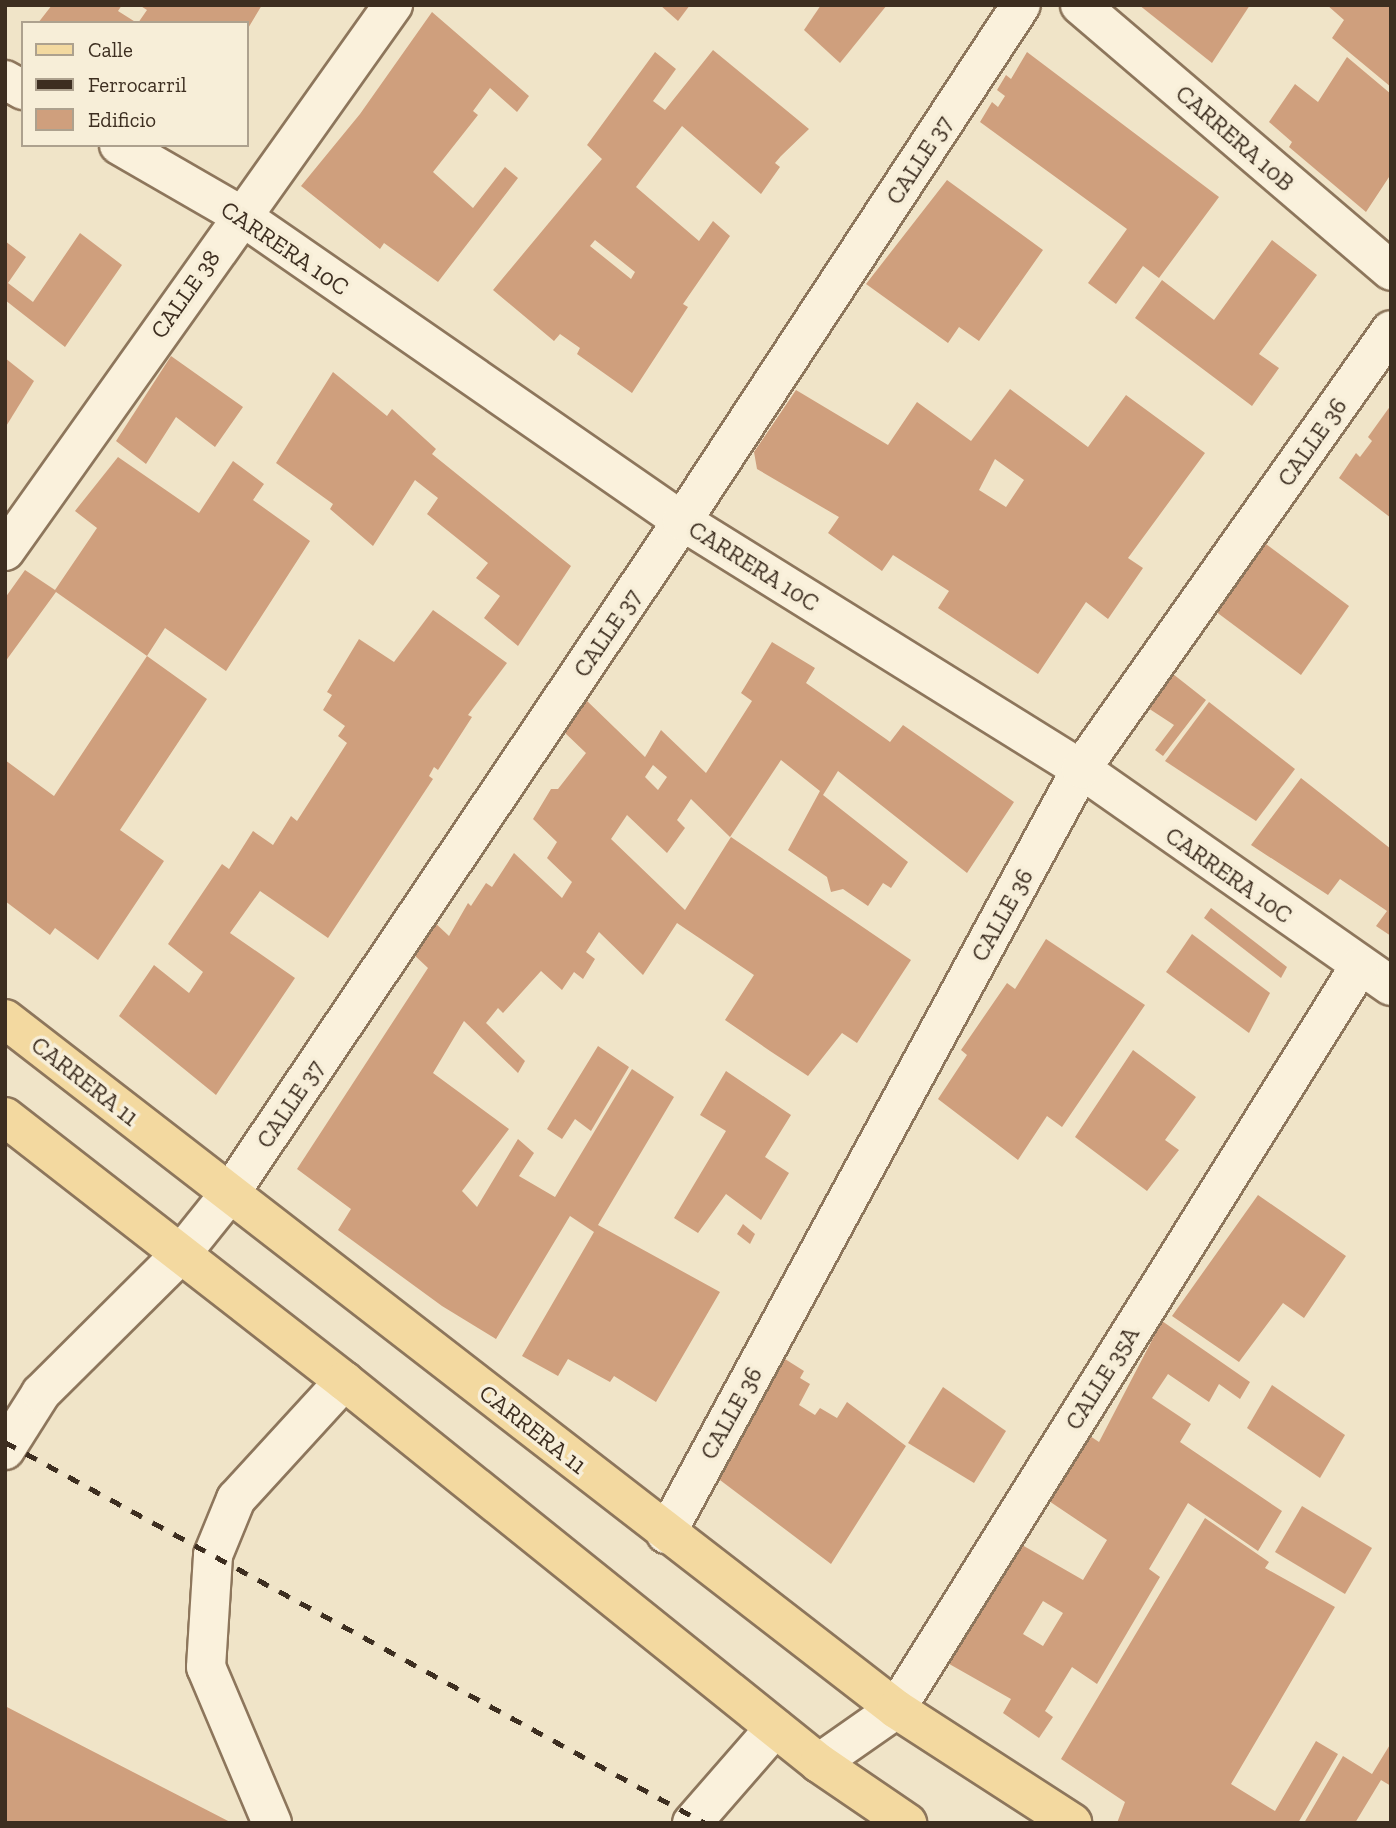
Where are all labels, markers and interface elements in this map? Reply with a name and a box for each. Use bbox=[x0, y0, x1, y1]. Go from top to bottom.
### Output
legend bbox=[21, 21, 248, 147]
text: Calle bbox=[88, 37, 133, 62]
text: Ferrocarril bbox=[88, 72, 187, 97]
street label: CARRERA 10B bbox=[1170, 79, 1300, 197]
text: Edificio bbox=[88, 107, 156, 132]
street label: CALLE 37 bbox=[880, 110, 958, 210]
street label: CARRERA 10C bbox=[215, 194, 355, 302]
street label: CALLE 38 bbox=[144, 244, 226, 344]
street label: CALLE 36 bbox=[1271, 392, 1353, 492]
street label: CARRERA 10C bbox=[683, 514, 825, 618]
street label: CALLE 37 bbox=[567, 584, 647, 682]
street label: CARRERA 10C bbox=[1160, 820, 1298, 930]
street label: CALLE 36 bbox=[965, 864, 1039, 966]
street label: CARRERA 11 bbox=[25, 1030, 145, 1132]
street label: CALLE 37 bbox=[250, 1055, 330, 1153]
street label: CALLE 35A bbox=[1059, 1321, 1145, 1435]
street label: CALLE 36 bbox=[694, 1362, 768, 1464]
street label: CARRERA 11 bbox=[473, 1378, 593, 1480]

